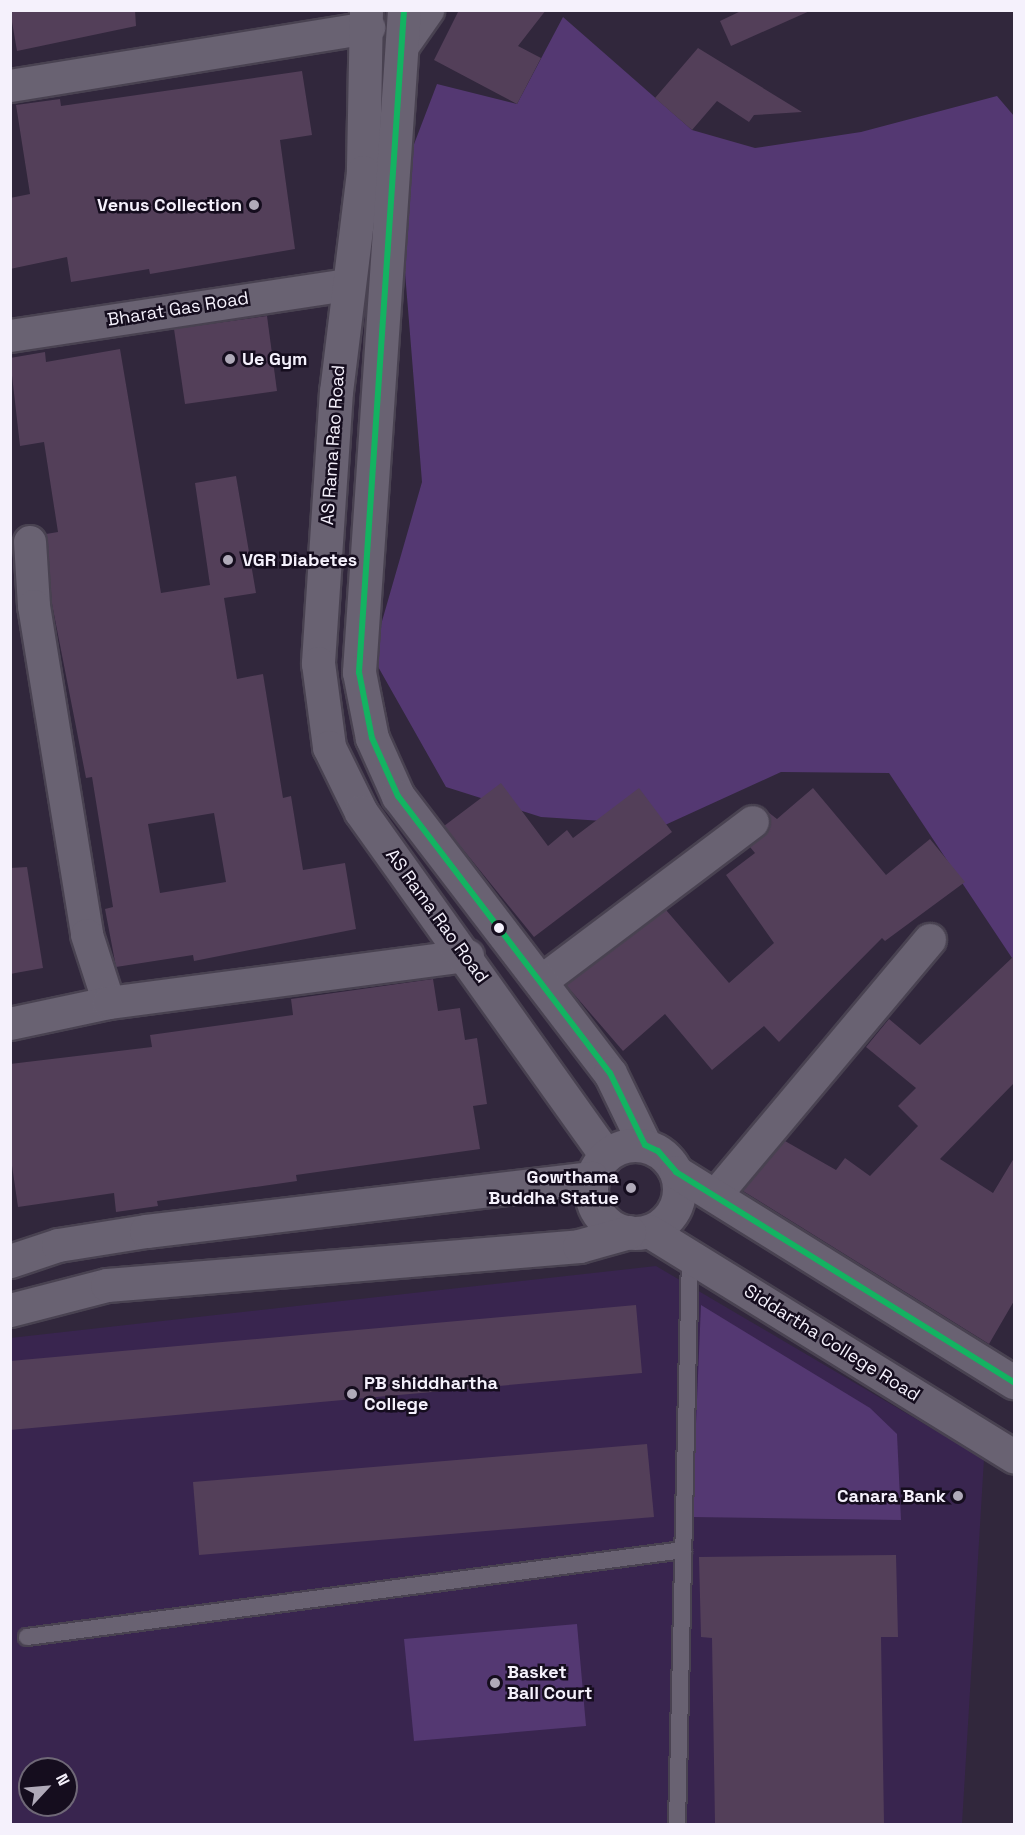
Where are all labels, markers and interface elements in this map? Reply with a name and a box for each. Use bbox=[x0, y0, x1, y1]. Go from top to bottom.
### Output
place label: Venus Collection bbox=[97, 194, 242, 216]
marker: Venus Collection bbox=[247, 198, 261, 212]
street label: Bharat Gas Road bbox=[106, 287, 250, 331]
place label: Ue Gym bbox=[242, 348, 307, 370]
marker: Ue Gym bbox=[223, 352, 237, 366]
street label: AS Rama Rao Road bbox=[317, 364, 349, 526]
place label: VGR Diabetes bbox=[242, 549, 357, 571]
marker: VGR Diabetes bbox=[219, 551, 237, 569]
street label: AS Rama Rao Road bbox=[381, 845, 493, 987]
unlabelled marker bbox=[493, 922, 505, 934]
place label: Gowthama Buddha Statue bbox=[488, 1167, 619, 1210]
marker: Gowthama Buddha Statue bbox=[624, 1181, 638, 1195]
street label: Siddartha College Road bbox=[740, 1280, 924, 1406]
place label: PB shiddhartha College bbox=[364, 1373, 498, 1416]
marker: PB shiddhartha College bbox=[345, 1387, 359, 1401]
place label: Canara Bank bbox=[837, 1485, 946, 1507]
marker: Canara Bank bbox=[951, 1489, 965, 1503]
place label: Basket Ball Court bbox=[507, 1662, 593, 1704]
marker: Basket Ball Court bbox=[488, 1676, 502, 1690]
north arrow bbox=[18, 1757, 78, 1817]
text: N bbox=[51, 1770, 75, 1789]

